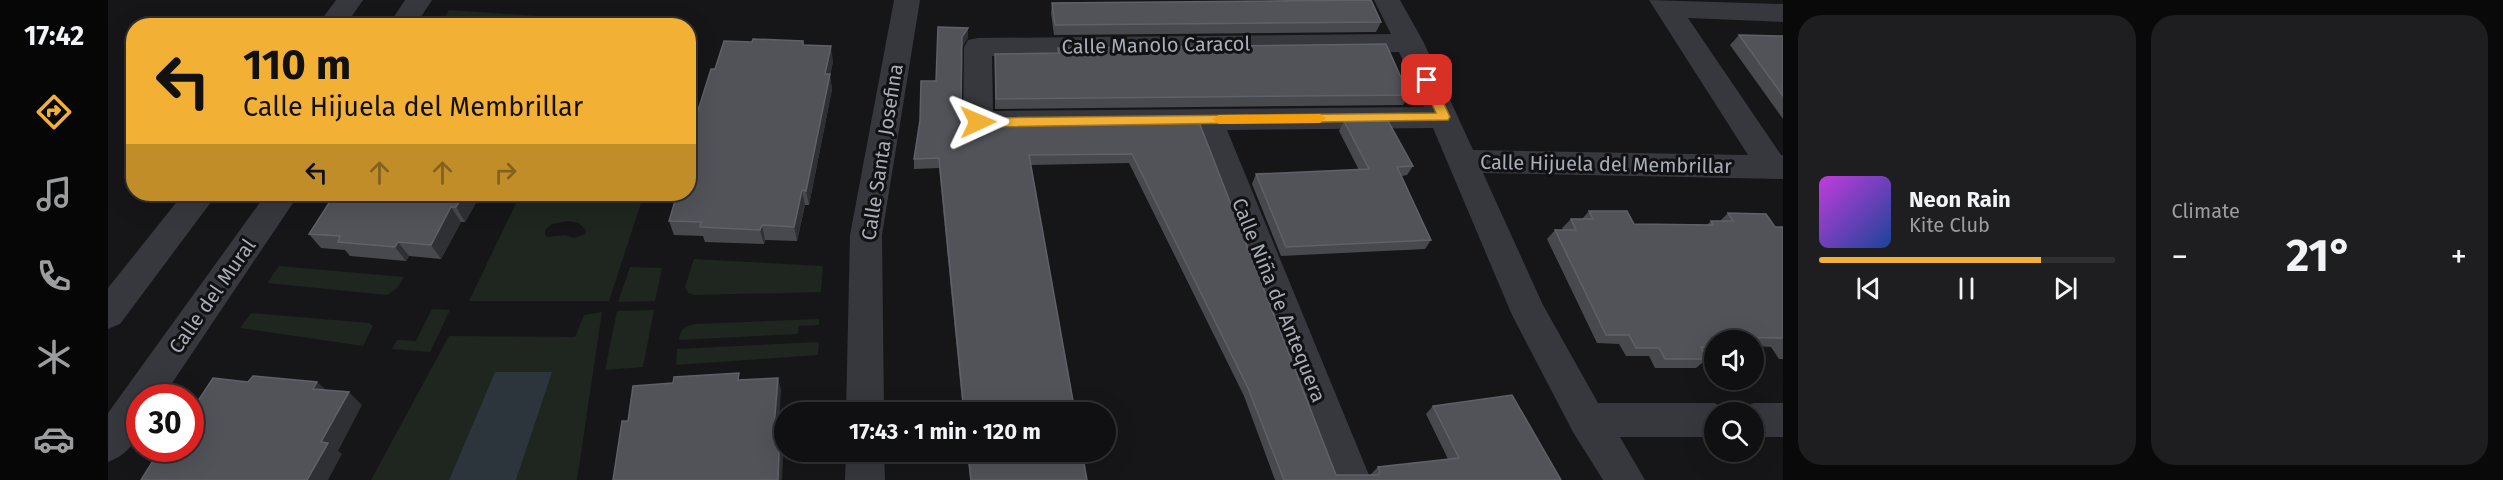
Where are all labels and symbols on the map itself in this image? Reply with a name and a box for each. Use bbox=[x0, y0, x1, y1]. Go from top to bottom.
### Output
street label: Calle Manolo Caracol bbox=[1062, 31, 1251, 59]
pin bbox=[1401, 54, 1452, 105]
street label: Calle Santa Josefina bbox=[856, 62, 908, 242]
position arrow bbox=[946, 90, 1010, 154]
street label: Calle Hijuela del Membrillar bbox=[1480, 150, 1732, 178]
street label: Calle Niña de Antequera bbox=[1227, 194, 1331, 406]
street label: Calle del Mural bbox=[164, 234, 260, 358]
speed limit sign: 30 bbox=[126, 384, 204, 462]

